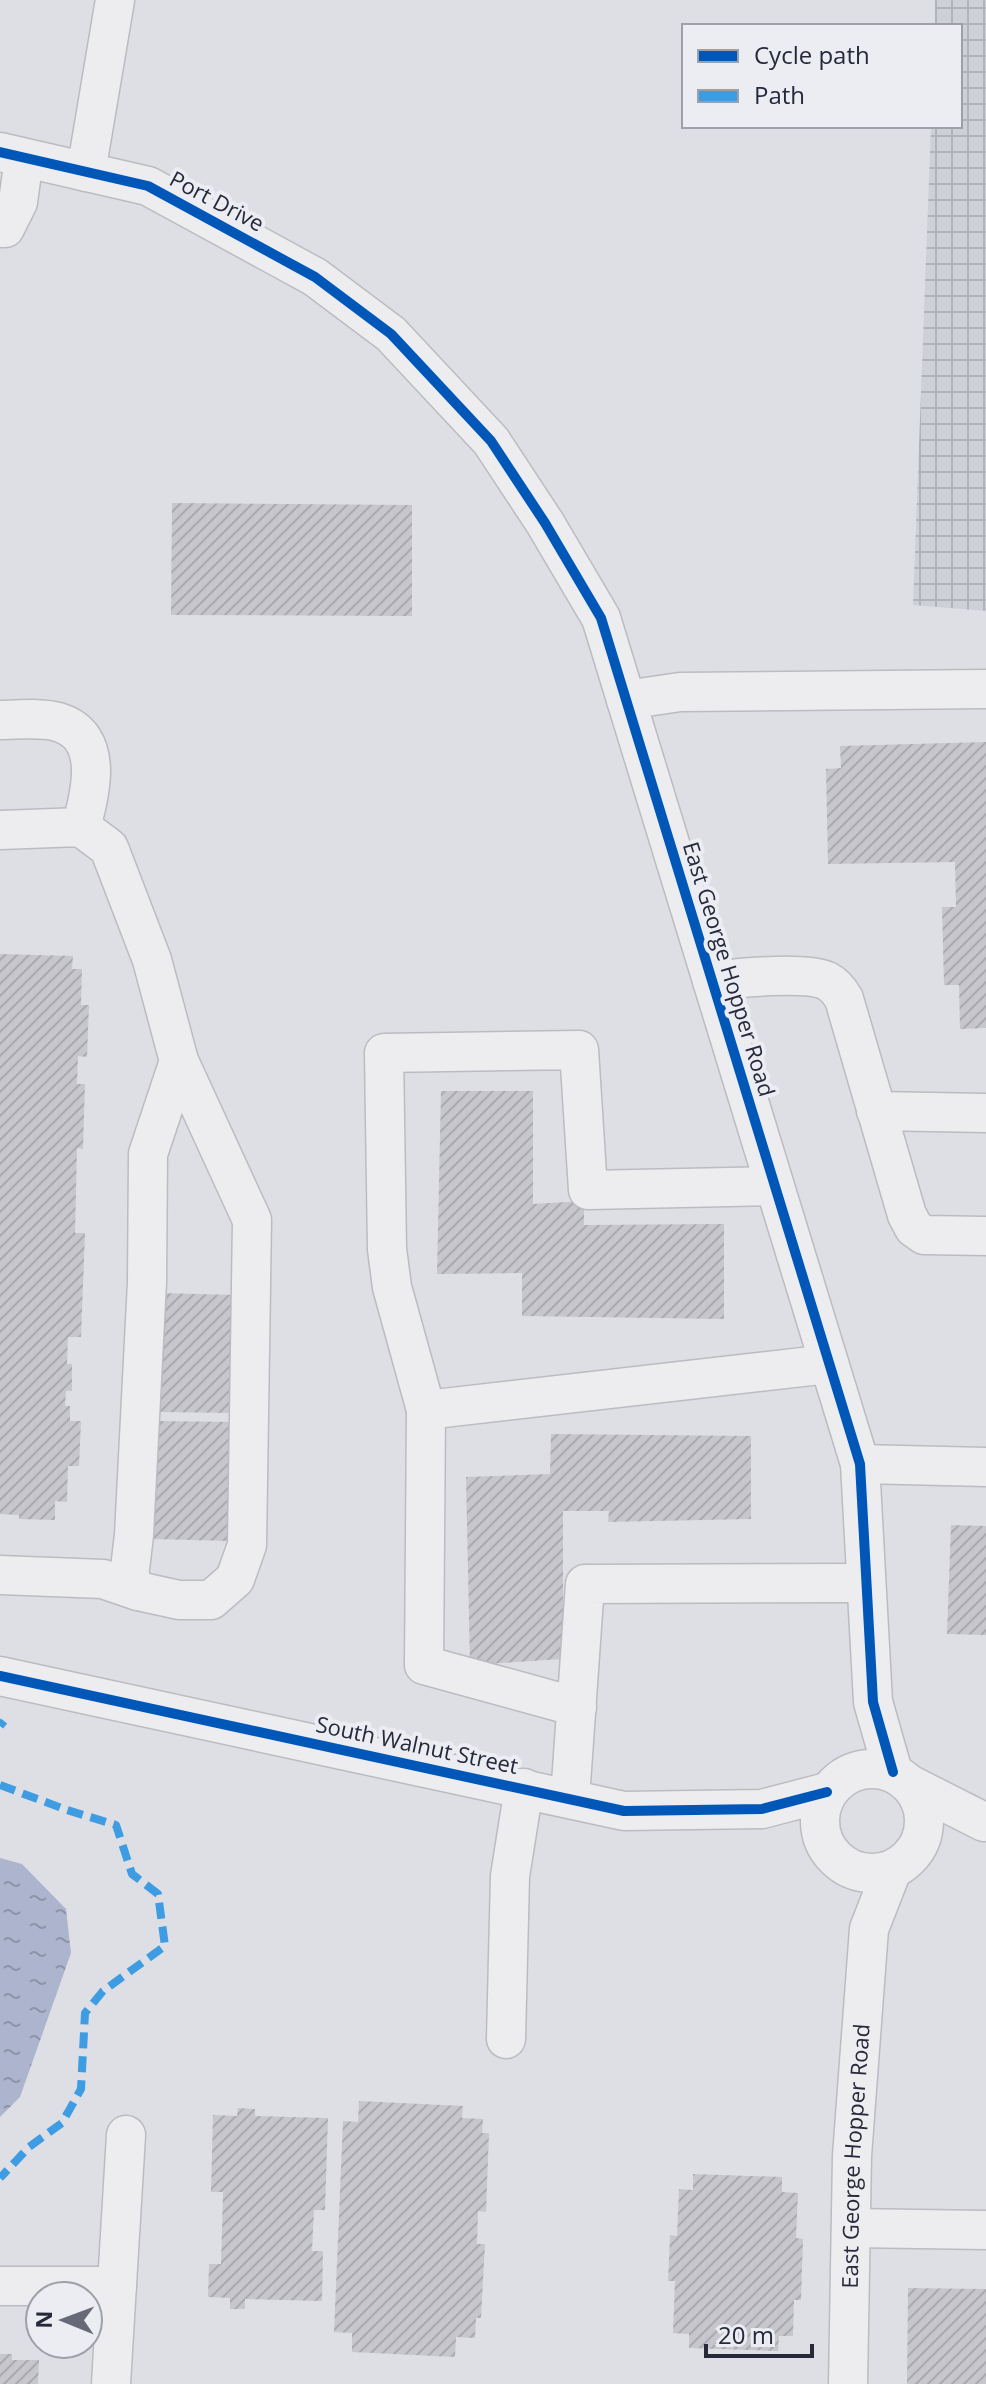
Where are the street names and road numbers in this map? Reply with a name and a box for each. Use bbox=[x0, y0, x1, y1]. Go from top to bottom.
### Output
street label: Port Drive bbox=[165, 163, 270, 238]
street label: East George Hopper Road bbox=[677, 838, 783, 1100]
street label: South Walnut Street bbox=[313, 1708, 521, 1780]
street label: East George Hopper Road bbox=[834, 2023, 876, 2289]

